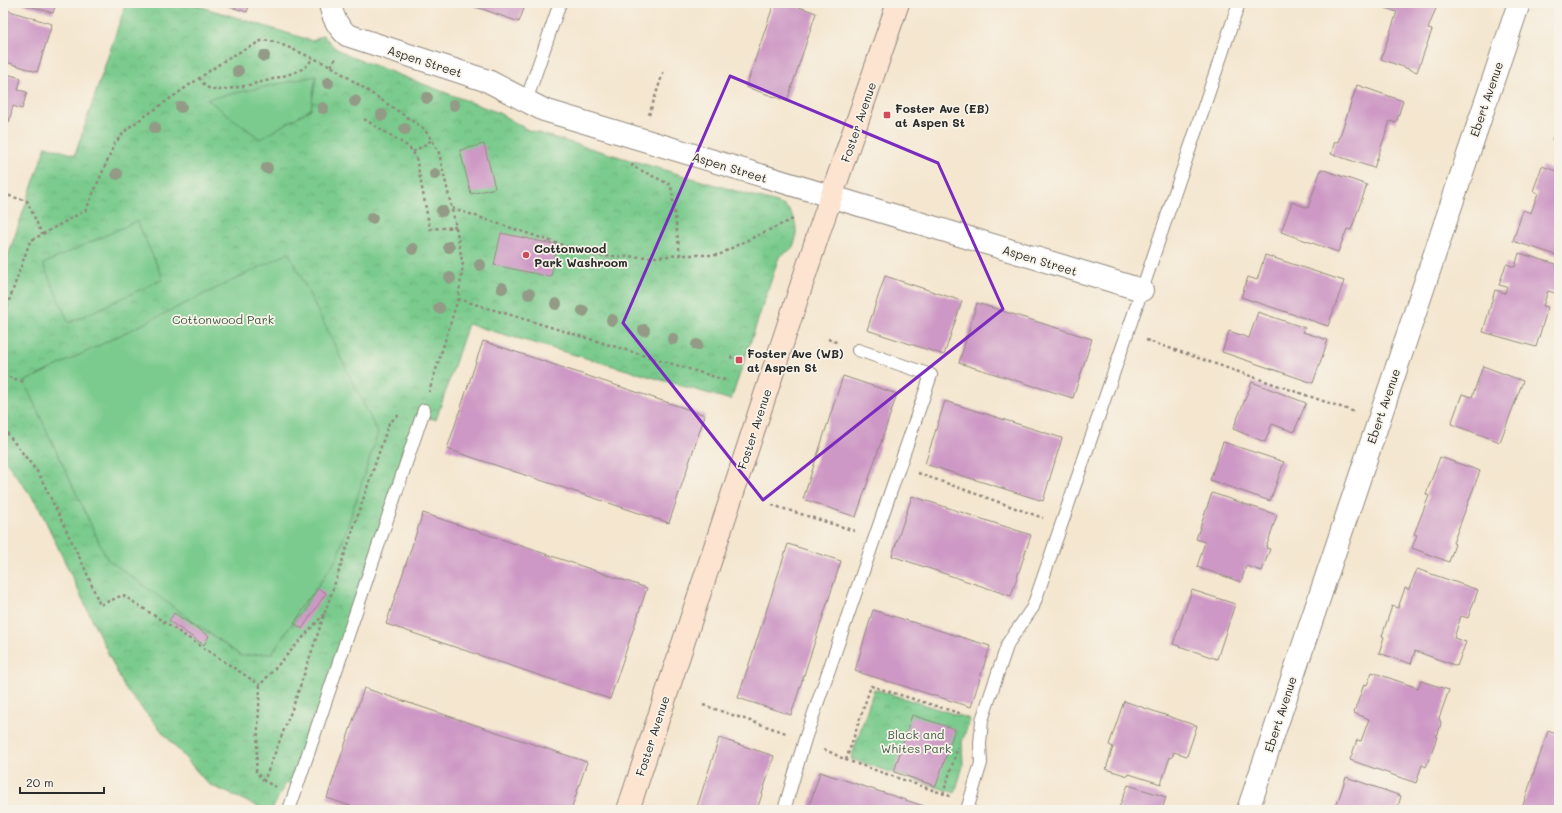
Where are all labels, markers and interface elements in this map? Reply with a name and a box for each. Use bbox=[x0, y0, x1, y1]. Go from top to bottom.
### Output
street label: Aspen Street bbox=[386, 41, 464, 81]
street label: Ebert Avenue bbox=[1466, 59, 1506, 139]
street label: Foster Avenue bbox=[837, 80, 879, 164]
place label: Foster Ave (EB) at Aspen St bbox=[895, 100, 989, 130]
marker: Foster Ave (EB) at Aspen St bbox=[882, 110, 892, 120]
street label: Aspen Street bbox=[691, 148, 769, 186]
place label: Cottonwood Park Washroom bbox=[534, 240, 628, 270]
street label: Aspen Street bbox=[1001, 241, 1079, 279]
marker: Cottonwood Park Washroom bbox=[521, 250, 531, 260]
park label: Cottonwood Park bbox=[172, 311, 274, 327]
place label: Foster Ave (WB) at Aspen St bbox=[747, 345, 844, 375]
marker: Foster Ave (WB) at Aspen St bbox=[734, 355, 744, 365]
street label: Ebert Avenue bbox=[1363, 366, 1403, 446]
street label: Foster Avenue bbox=[733, 387, 775, 471]
street label: Ebert Avenue bbox=[1260, 674, 1300, 754]
street label: Foster Avenue bbox=[631, 694, 673, 778]
park label: Black and Whites Park bbox=[881, 726, 951, 756]
scale bar bbox=[20, 769, 104, 795]
text: 20 m bbox=[26, 774, 54, 790]

